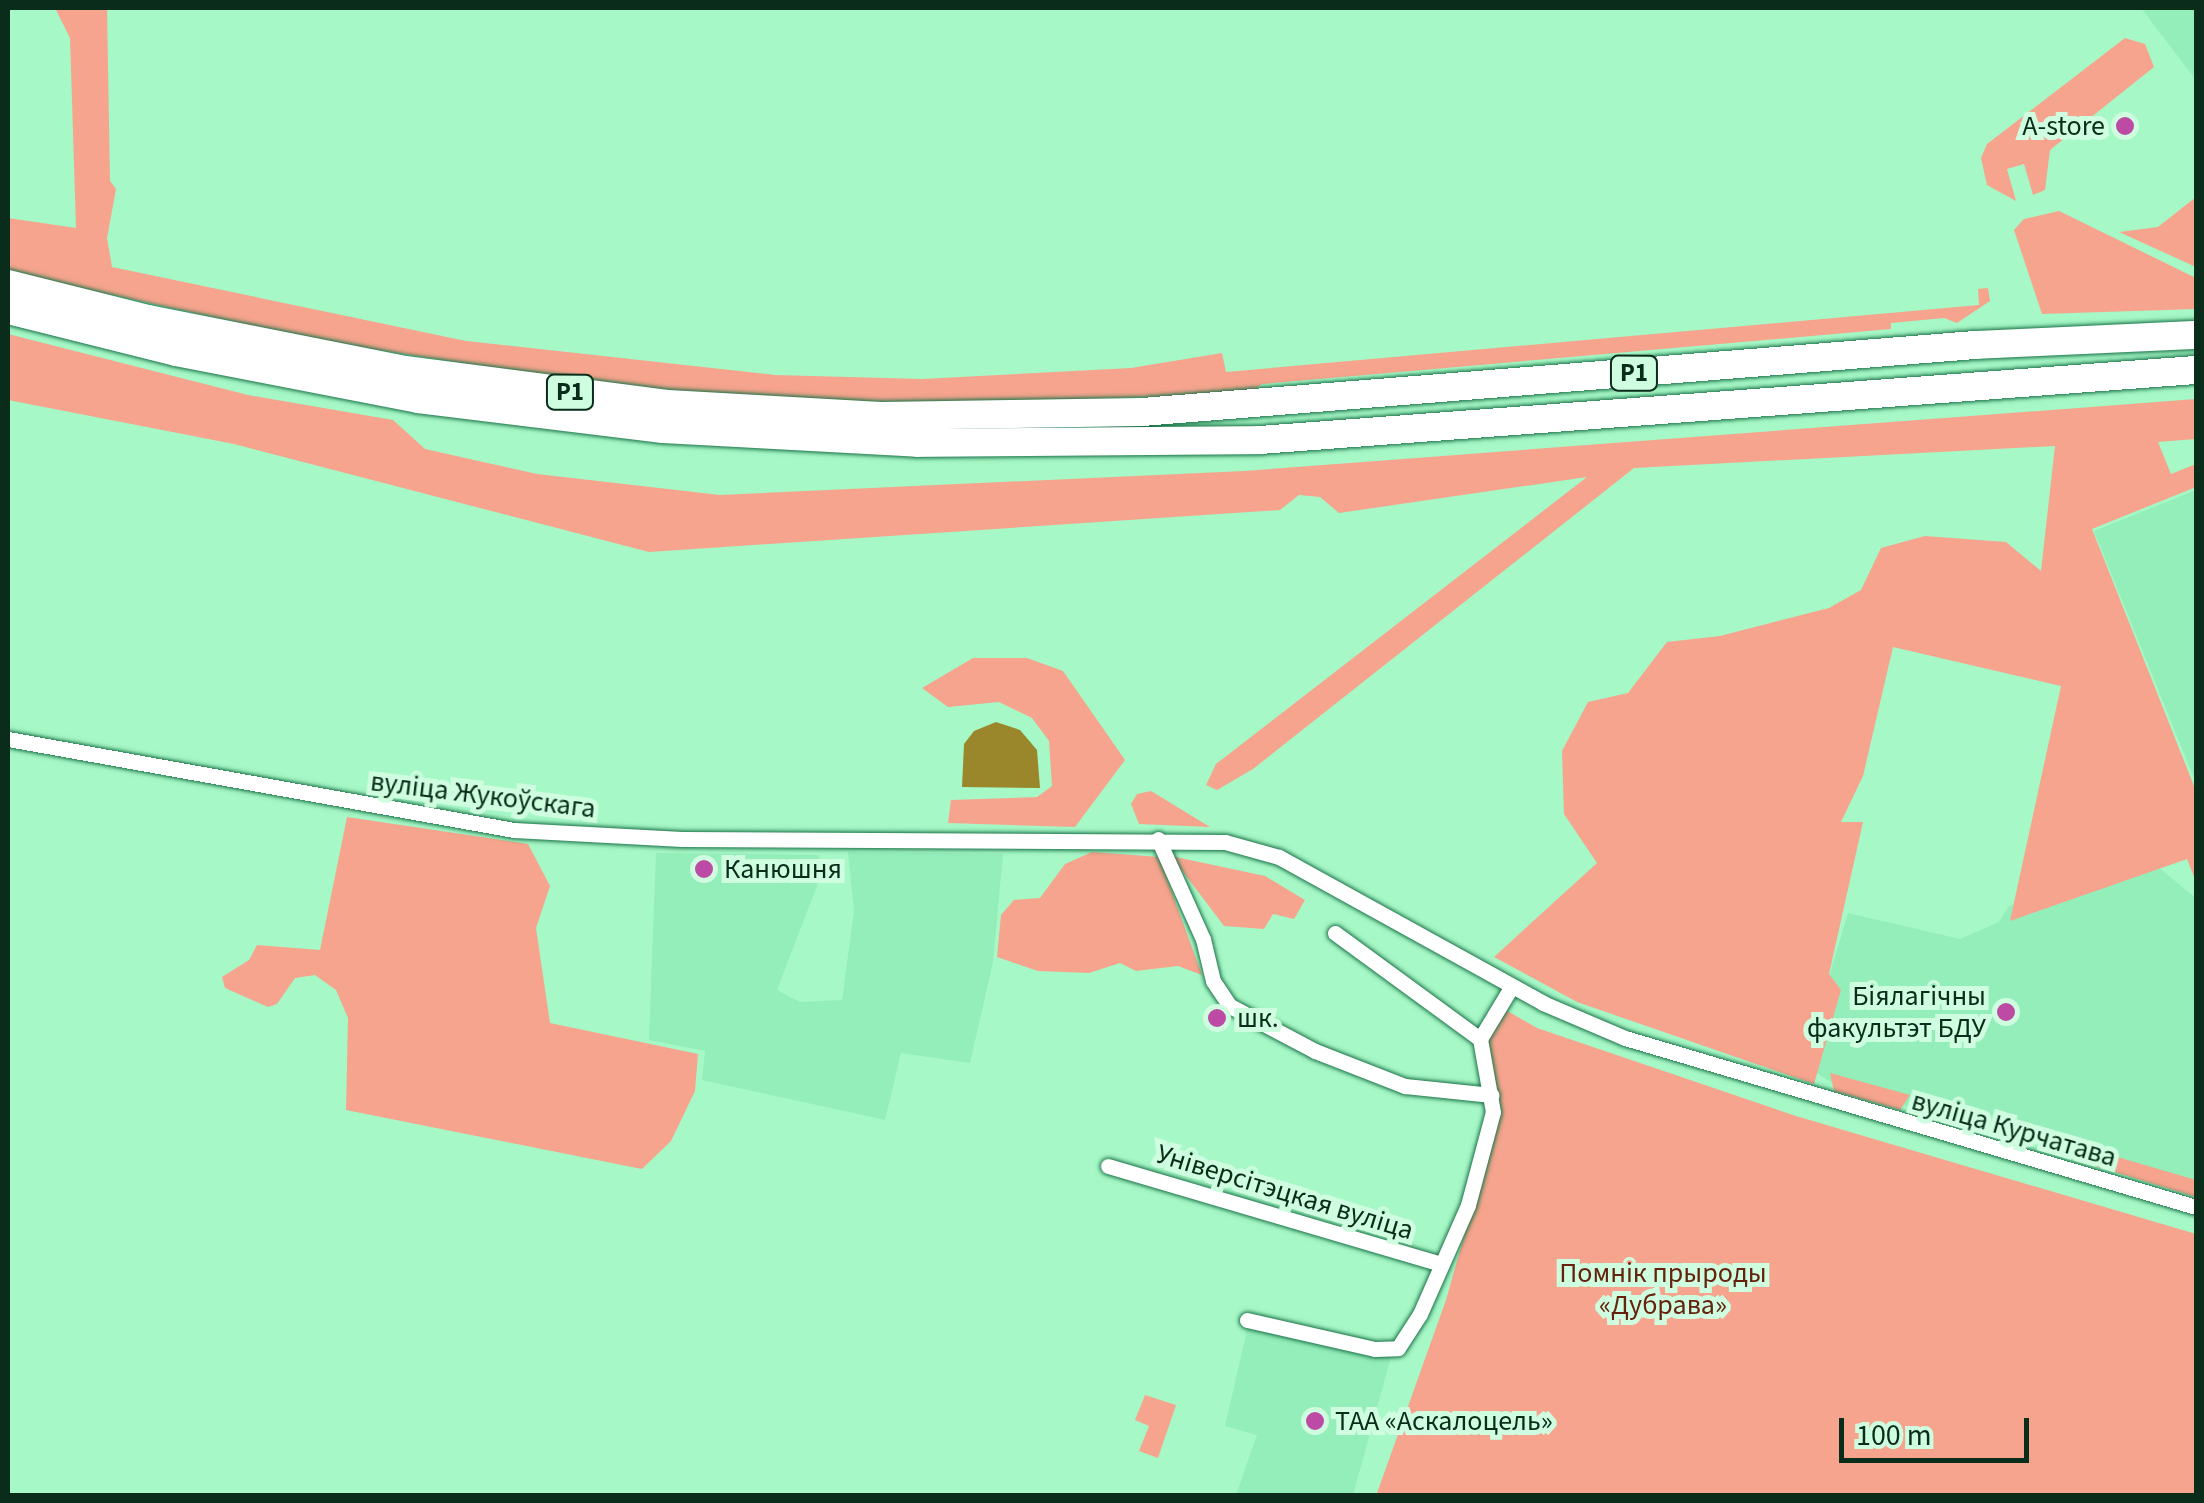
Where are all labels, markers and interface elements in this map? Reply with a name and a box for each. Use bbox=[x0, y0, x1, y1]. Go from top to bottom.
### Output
place label: А-store bbox=[2022, 109, 2105, 143]
marker: А-store bbox=[2114, 115, 2136, 137]
road number: Р1 bbox=[1609, 353, 1659, 393]
road number: Р1 bbox=[545, 372, 595, 412]
street label: вуліца Жукоўскага bbox=[369, 765, 597, 825]
place label: Канюшня bbox=[724, 852, 842, 886]
marker: Канюшня bbox=[693, 858, 715, 880]
place label: Біялагічны факультэт БДУ bbox=[1807, 979, 1986, 1045]
place label: шк. bbox=[1237, 1001, 1279, 1035]
marker: Біялагічны факультэт БДУ bbox=[1995, 1001, 2017, 1023]
marker: шк. bbox=[1206, 1007, 1228, 1029]
street label: вуліца Курчатава bbox=[1908, 1084, 2120, 1174]
street label: Універсітэцкая вуліца bbox=[1153, 1137, 1417, 1247]
park label: Помнік прыроды «Дубрава» bbox=[1559, 1256, 1767, 1322]
scale bar bbox=[1844, 1398, 2034, 1460]
place label: ТАА «Аскалоцель» bbox=[1335, 1404, 1553, 1438]
marker: ТАА «Аскалоцель» bbox=[1304, 1410, 1326, 1432]
text: 100 m bbox=[1856, 1414, 1932, 1457]

